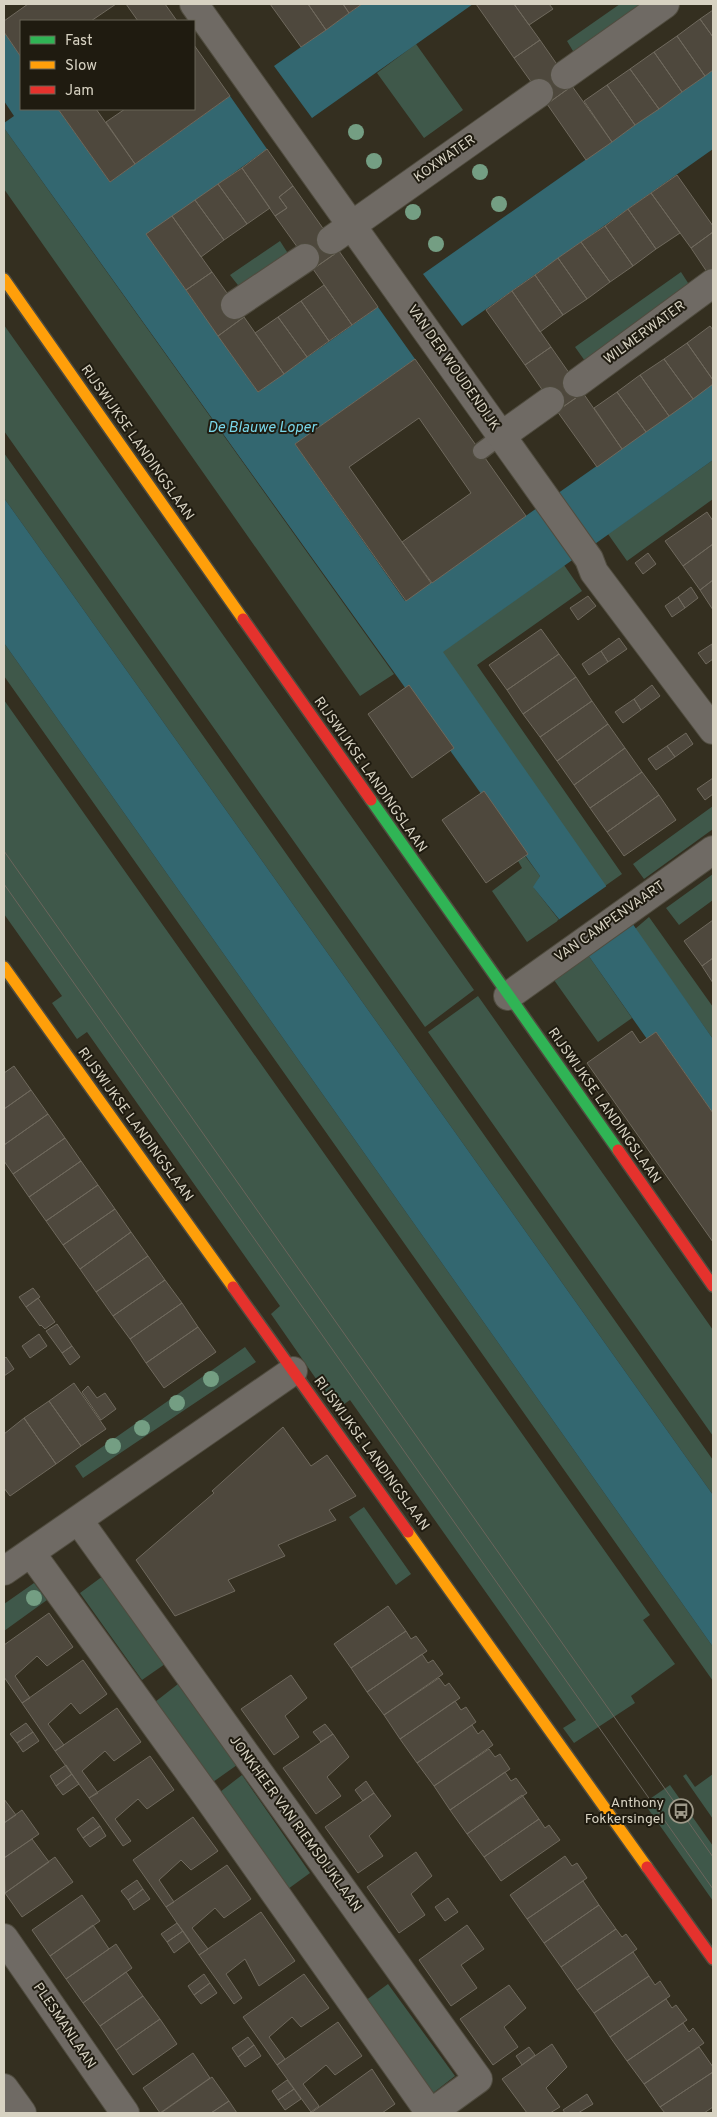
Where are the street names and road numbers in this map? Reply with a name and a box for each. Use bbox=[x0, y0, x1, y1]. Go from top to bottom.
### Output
street label: KOXWATER bbox=[411, 132, 479, 186]
street label: WILMERWATER bbox=[601, 298, 689, 368]
street label: VAN DER WOUDENDIJK bbox=[403, 302, 503, 434]
street label: RIJSWIJKSE LANDINGSLAAN bbox=[77, 362, 197, 524]
street label: RIJSWIJKSE LANDINGSLAAN bbox=[310, 694, 430, 856]
street label: VAN CAMPENVAART bbox=[552, 878, 668, 966]
street label: RIJSWIJKSE LANDINGSLAAN bbox=[544, 1025, 664, 1187]
street label: RIJSWIJKSE LANDINGSLAAN bbox=[73, 1045, 197, 1205]
street label: RIJSWIJKSE LANDINGSLAAN bbox=[309, 1374, 433, 1534]
street label: JONKHEER VAN RIEMSDIJKLAAN bbox=[225, 1733, 365, 1915]
street label: PLESMANLAAN bbox=[29, 1980, 99, 2072]

